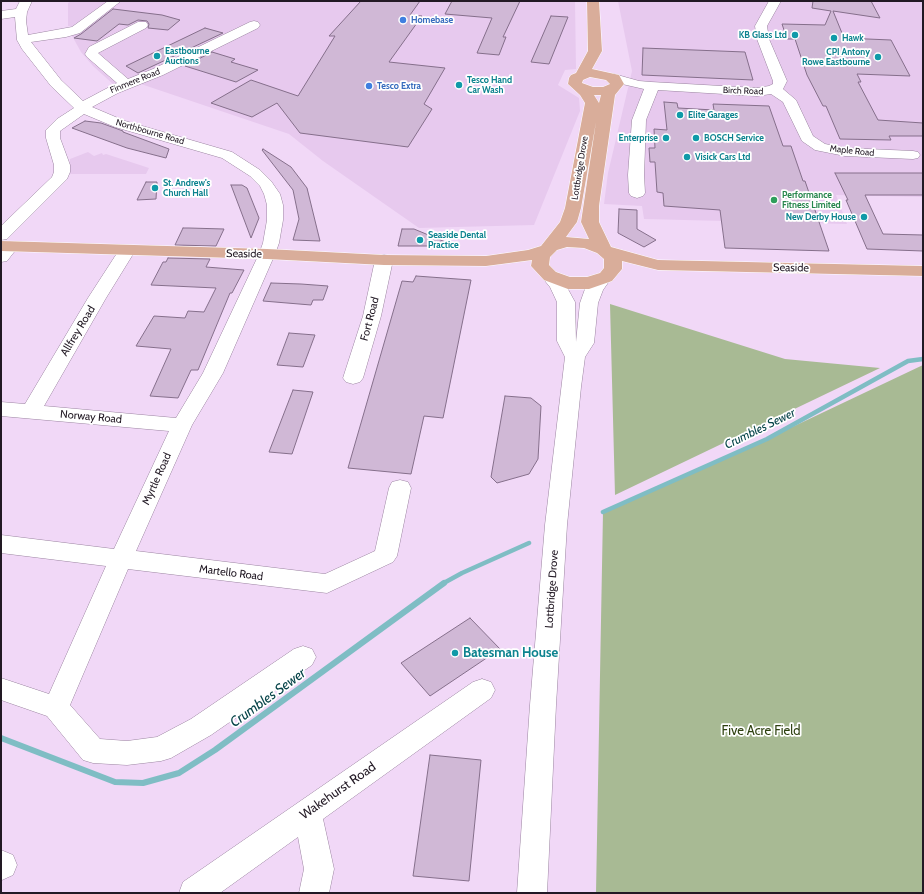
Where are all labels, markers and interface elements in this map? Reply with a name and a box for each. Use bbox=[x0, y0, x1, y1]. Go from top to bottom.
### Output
marker: Homebase bbox=[398, 15, 408, 25]
place label: Homebase bbox=[411, 15, 453, 25]
place label: KB Glass Ltd bbox=[739, 30, 787, 40]
marker: KB Glass Ltd bbox=[790, 30, 800, 40]
marker: Hawk bbox=[829, 33, 839, 43]
place label: Hawk bbox=[842, 33, 864, 43]
place label: Eastbourne Auctions bbox=[165, 46, 209, 67]
place label: CPI Antony Rowe Eastbourne bbox=[802, 47, 870, 68]
marker: Eastbourne Auctions bbox=[152, 51, 162, 61]
marker: CPI Antony Rowe Eastbourne bbox=[873, 52, 883, 62]
street label: Finmere Road bbox=[108, 66, 162, 96]
place label: Tesco Hand Car Wash bbox=[467, 75, 512, 96]
marker: Tesco Hand Car Wash bbox=[454, 80, 464, 90]
marker: Tesco Extra bbox=[364, 81, 374, 91]
place label: Tesco Extra bbox=[377, 81, 421, 91]
street label: Birch Road bbox=[723, 85, 763, 97]
marker: Elite Garages bbox=[675, 110, 685, 120]
place label: Elite Garages bbox=[688, 110, 738, 120]
street label: Northbourne Road bbox=[115, 117, 185, 147]
place label: Enterprise bbox=[619, 133, 658, 143]
marker: Enterprise bbox=[661, 133, 671, 143]
marker: BOSCH Service bbox=[691, 133, 701, 143]
place label: BOSCH Service bbox=[704, 133, 764, 143]
street label: Lottbridge Drove bbox=[570, 135, 590, 201]
street label: Maple Road bbox=[829, 143, 875, 159]
marker: Visick Cars Ltd bbox=[682, 152, 692, 162]
place label: Visick Cars Ltd bbox=[695, 152, 750, 162]
place label: St. Andrew's Church Hall bbox=[163, 178, 210, 199]
marker: St. Andrew's Church Hall bbox=[150, 183, 160, 193]
place label: Performance Fitness Limited bbox=[782, 190, 841, 211]
marker: Performance Fitness Limited bbox=[769, 195, 779, 205]
place label: New Derby House bbox=[786, 212, 856, 222]
marker: New Derby House bbox=[859, 212, 869, 222]
place label: Seaside Dental Practice bbox=[428, 230, 486, 251]
marker: Seaside Dental Practice bbox=[415, 235, 425, 245]
street label: Seaside bbox=[226, 247, 262, 261]
street label: Seaside bbox=[773, 261, 809, 275]
street label: Fort Road bbox=[358, 296, 382, 342]
street label: Allfrey Road bbox=[58, 303, 98, 359]
water label: Crumbles Sewer bbox=[722, 406, 798, 452]
street label: Norway Road bbox=[60, 408, 122, 426]
street label: Myrtle Road bbox=[140, 451, 174, 507]
street label: Lottbridge Drove bbox=[543, 549, 561, 629]
street label: Martello Road bbox=[198, 563, 264, 583]
place label: Batesman House bbox=[463, 645, 558, 661]
marker: Batesman House bbox=[450, 648, 460, 658]
water label: Crumbles Sewer bbox=[227, 665, 309, 731]
park label: Five Acre Field bbox=[722, 723, 800, 739]
street label: Wakehurst Road bbox=[297, 759, 379, 823]

